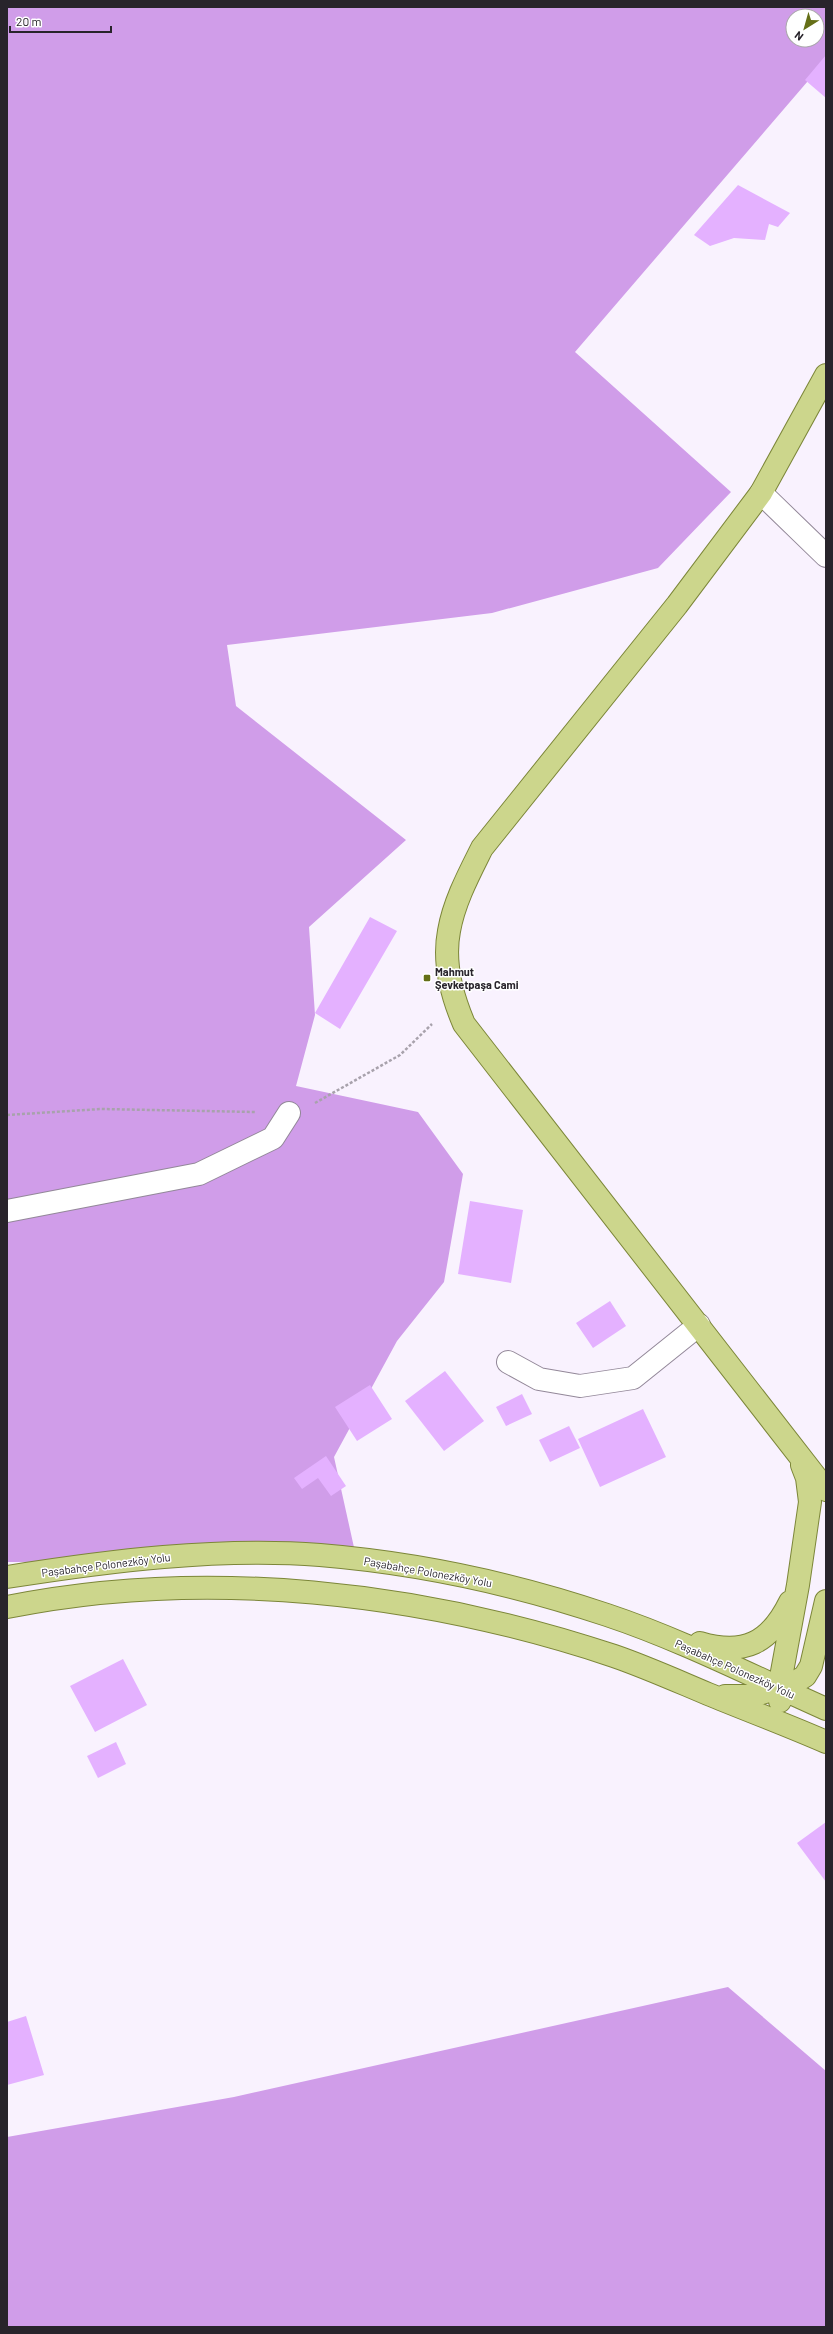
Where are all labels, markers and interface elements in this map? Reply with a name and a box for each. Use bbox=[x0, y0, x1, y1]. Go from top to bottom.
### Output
scale bar bbox=[10, 8, 111, 34]
north arrow bbox=[785, 8, 825, 48]
text: 20 m bbox=[16, 14, 42, 28]
text: N bbox=[792, 29, 806, 44]
place label: Mahmut Şevketpaşa Cami bbox=[435, 965, 519, 991]
marker: Mahmut Şevketpaşa Cami bbox=[422, 973, 432, 983]
street label: Paşabahçe Polonezköy Yolu bbox=[41, 1550, 171, 1579]
street label: Paşabahçe Polonezköy Yolu bbox=[363, 1554, 493, 1589]
street label: Paşabahçe Polonezköy Yolu bbox=[673, 1636, 797, 1701]

